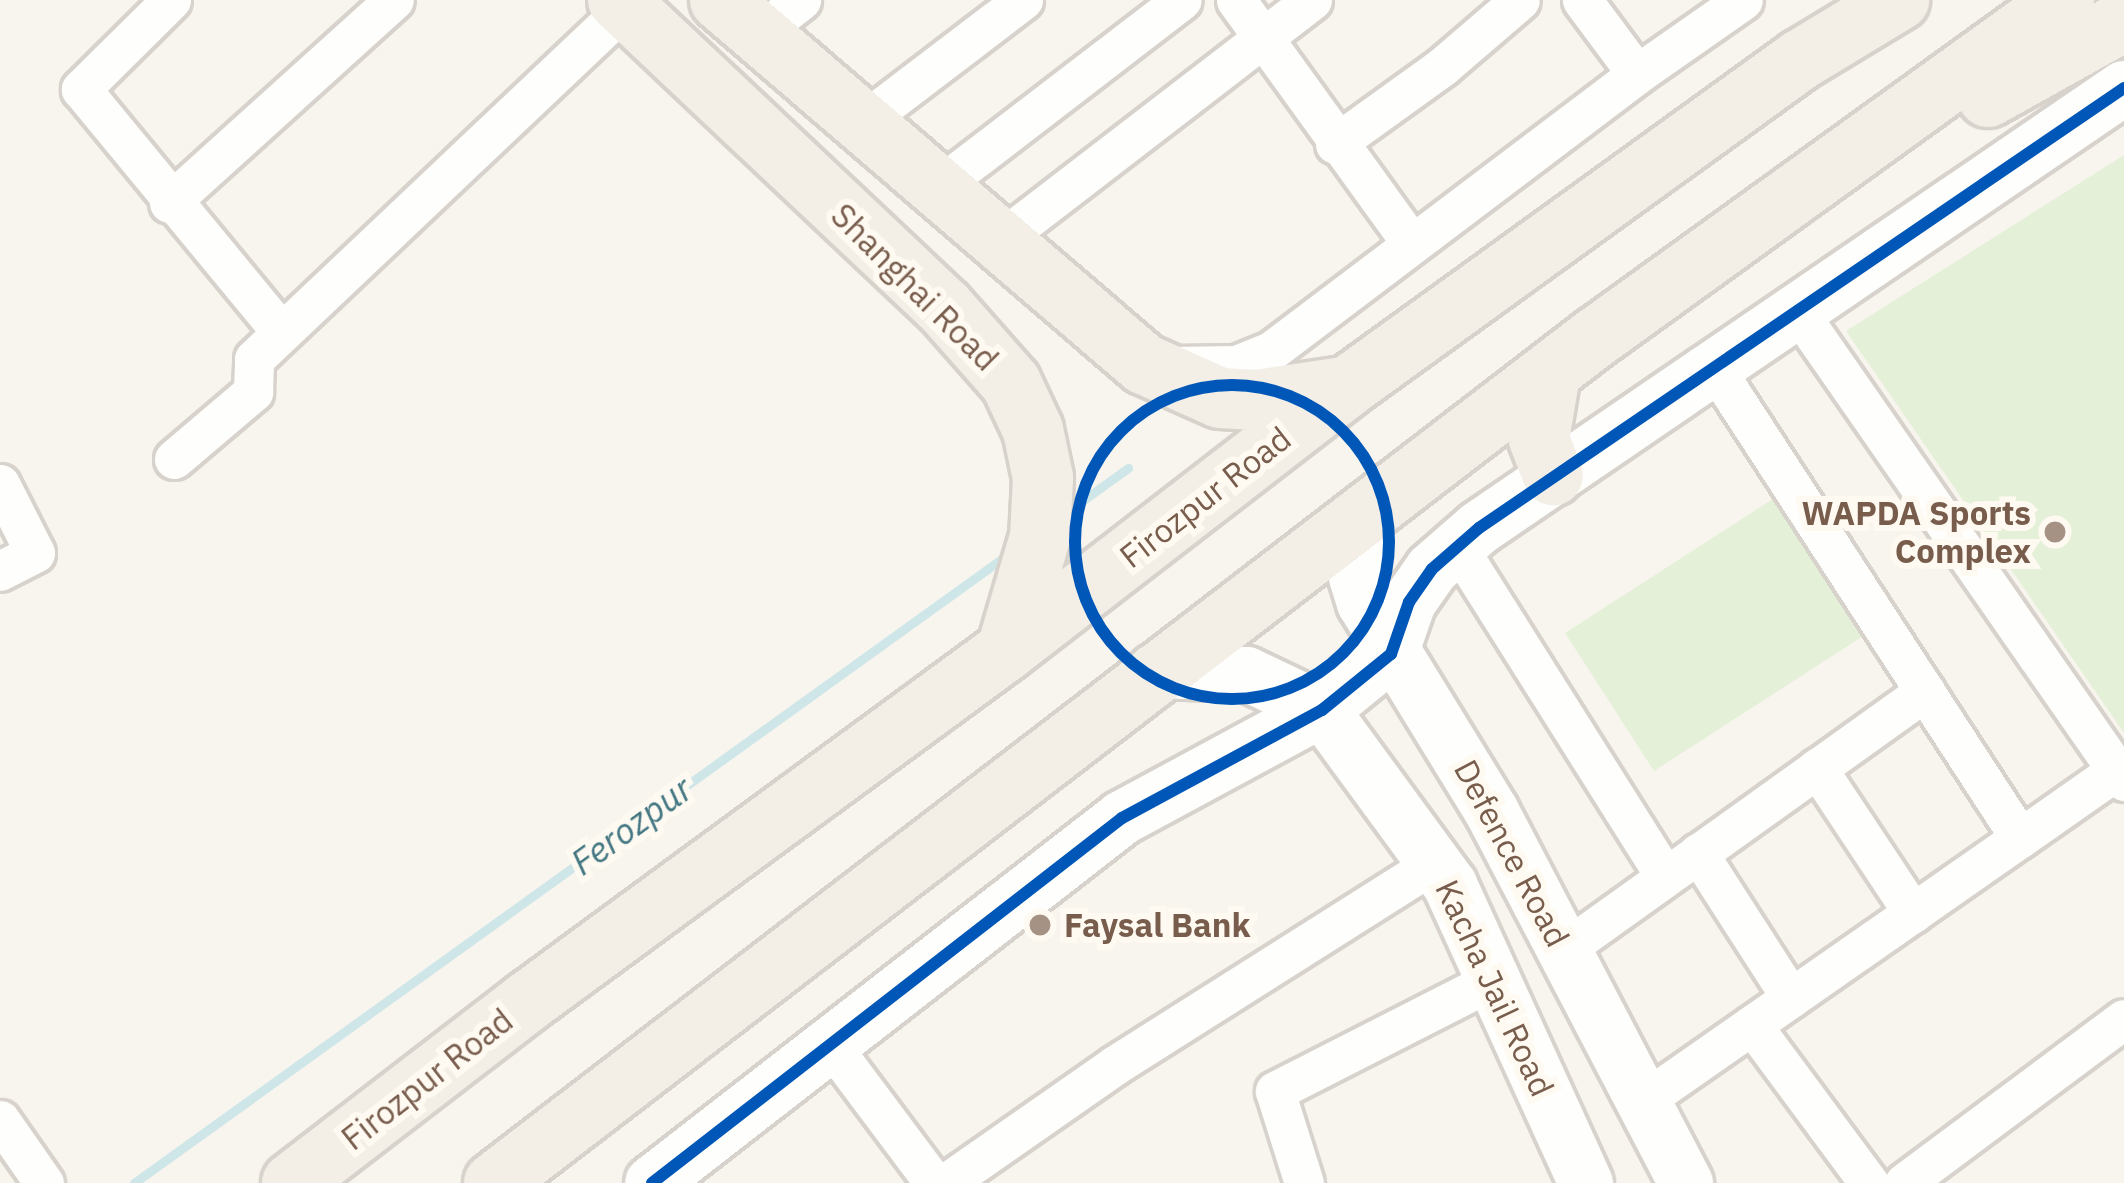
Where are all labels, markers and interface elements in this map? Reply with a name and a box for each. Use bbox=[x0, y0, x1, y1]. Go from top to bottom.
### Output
street label: Shanghai Road bbox=[823, 195, 1007, 379]
street label: Firozpur Road bbox=[1112, 418, 1298, 576]
place label: WAPDA Sports Complex bbox=[1801, 493, 2031, 571]
marker: WAPDA Sports Complex bbox=[2042, 519, 2068, 545]
street label: Defence Road bbox=[1446, 753, 1578, 953]
water label: Ferozpur bbox=[562, 767, 700, 883]
street label: Kacha Jail Road bbox=[1428, 874, 1562, 1102]
place label: Faysal Bank bbox=[1064, 905, 1250, 945]
marker: Faysal Bank bbox=[1027, 912, 1053, 938]
street label: Firozpur Road bbox=[334, 1000, 520, 1158]

